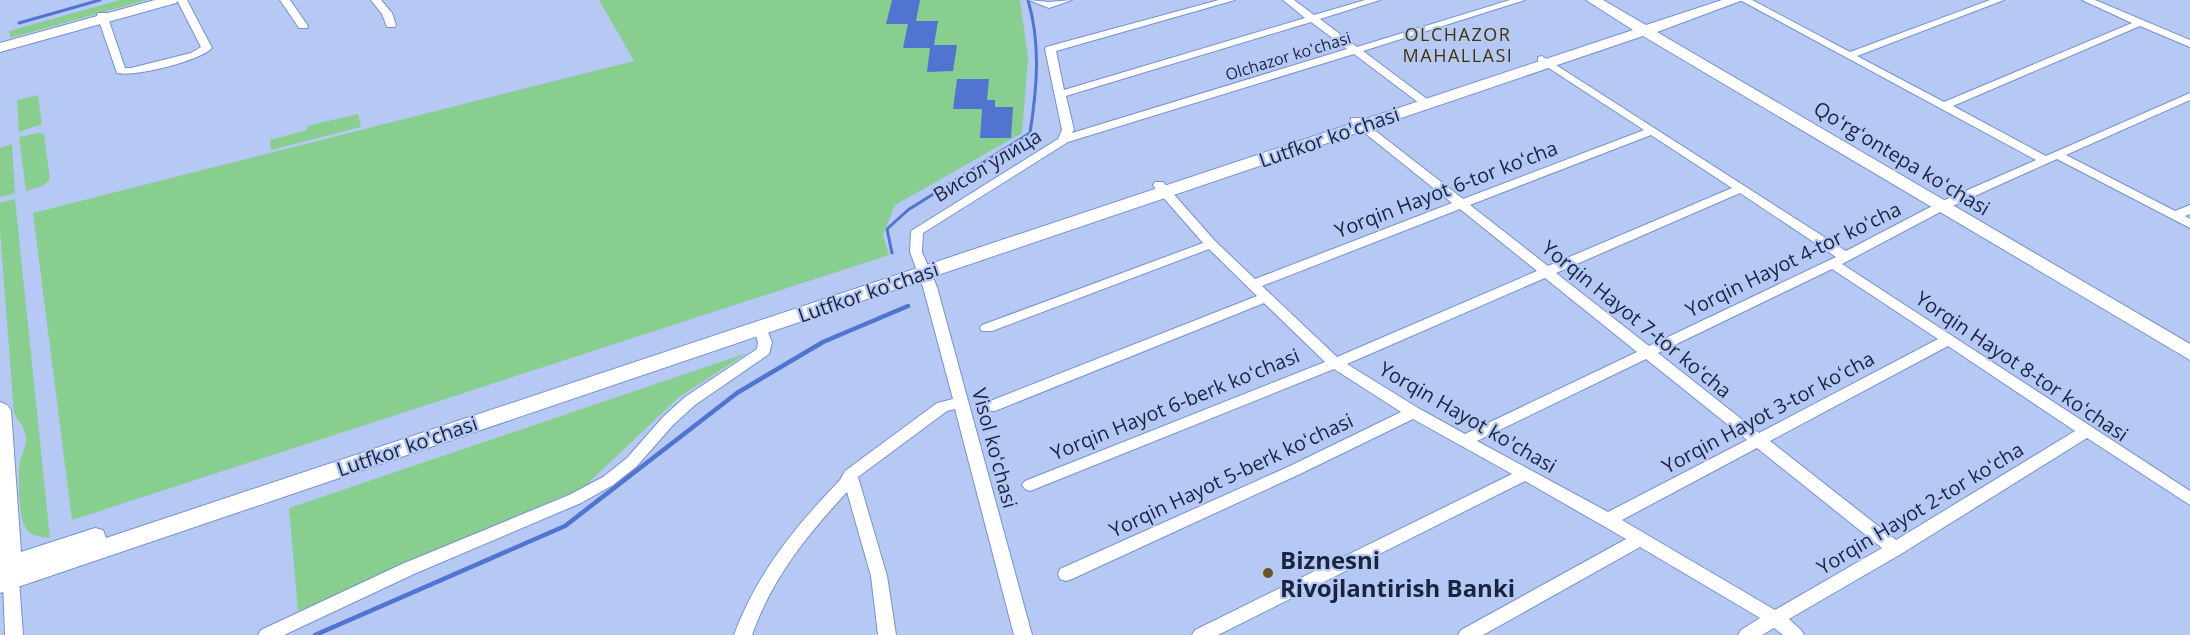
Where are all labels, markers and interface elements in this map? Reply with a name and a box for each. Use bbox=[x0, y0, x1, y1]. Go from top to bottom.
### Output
district label: OLCHAZOR MAHALLASI bbox=[1403, 22, 1513, 67]
street label: Olchazor koʻchasi bbox=[1222, 26, 1354, 86]
street label: Qoʻrgʻontepa koʻchasi bbox=[1809, 95, 1995, 221]
street label: Lutfkor ko'chasi bbox=[1255, 100, 1403, 174]
street label: Висол улица bbox=[928, 122, 1046, 208]
street label: Yorqin Hayot 6-tor koʻcha bbox=[1331, 134, 1561, 244]
street label: Yorqin Hayot 4-tor koʻcha bbox=[1681, 195, 1905, 323]
street label: Yorqin Hayot 7-tor koʻcha bbox=[1537, 234, 1737, 404]
street label: Lutfkor ko'chasi bbox=[794, 255, 942, 329]
street label: Yorqin Hayot 8-tor koʻchasi bbox=[1910, 285, 2134, 447]
street label: Yorqin Hayot 6-berk koʻchasi bbox=[1047, 342, 1303, 466]
street label: Yorqin Hayot 3-tor koʻcha bbox=[1657, 345, 1879, 479]
street label: Yorqin Hayot ko'chasi bbox=[1374, 355, 1562, 479]
street label: Visol koʻchasi bbox=[966, 385, 1024, 511]
street label: Yorqin Hayot 5-berk koʻchasi bbox=[1105, 407, 1357, 543]
street label: Lutfkor ko'chasi bbox=[333, 409, 481, 483]
street label: Yorqin Hayot 2-tor koʻcha bbox=[1812, 435, 2028, 581]
place label: Biznesni Rivojlantirish Banki bbox=[1280, 543, 1515, 604]
marker: Biznesni Rivojlantirish Banki bbox=[1261, 566, 1275, 580]

